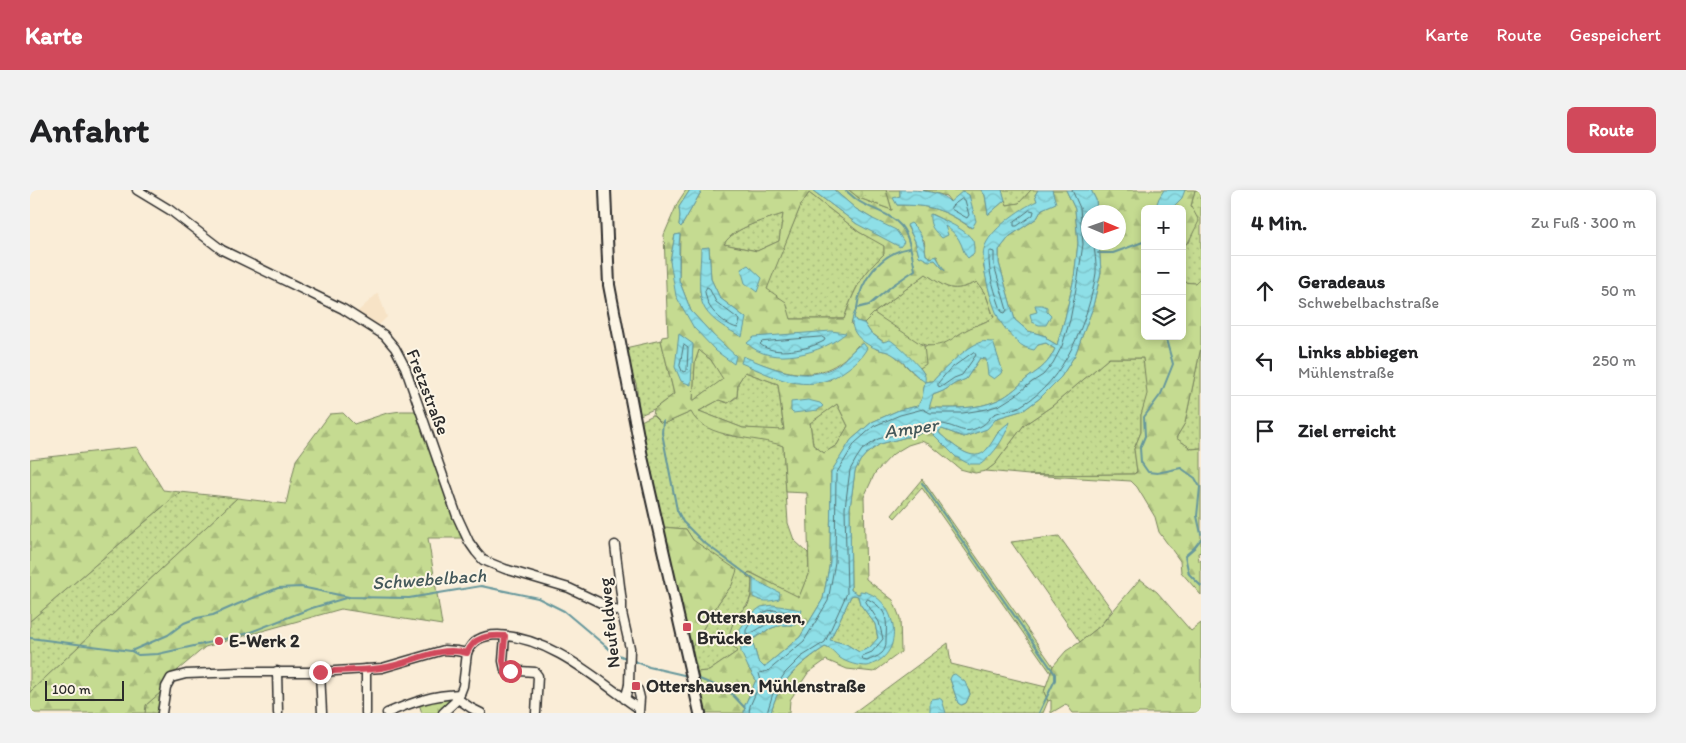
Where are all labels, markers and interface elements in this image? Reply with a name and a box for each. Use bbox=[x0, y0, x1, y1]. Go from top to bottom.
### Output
text: Karte bbox=[25, 21, 83, 50]
text: Karte bbox=[1425, 24, 1468, 46]
text: Route bbox=[1496, 24, 1542, 46]
text: Gespeichert bbox=[1570, 24, 1661, 46]
button: Route bbox=[1567, 107, 1656, 153]
text: Anfahrt bbox=[30, 109, 149, 151]
north arrow bbox=[1081, 205, 1126, 250]
map controls bbox=[1141, 205, 1186, 340]
button: + bbox=[1141, 205, 1186, 250]
text: 4 Min. bbox=[1251, 210, 1307, 235]
text: Zu Fuß · 300 m bbox=[1531, 213, 1636, 232]
button: − bbox=[1141, 250, 1186, 295]
text: Geradeaus bbox=[1298, 270, 1385, 293]
icon: ahead bbox=[1251, 277, 1279, 305]
text: 50 m bbox=[1601, 281, 1636, 300]
text: Schwebelbachstraße bbox=[1298, 293, 1439, 312]
button: layers bbox=[1141, 295, 1186, 340]
text: Links abbiegen bbox=[1298, 340, 1418, 363]
street label: Fretzstraße bbox=[402, 346, 454, 438]
icon: left bbox=[1251, 347, 1279, 375]
text: 250 m bbox=[1592, 351, 1636, 370]
text: Mühlenstraße bbox=[1298, 363, 1394, 382]
water label: Amper bbox=[883, 413, 942, 443]
icon: arrive bbox=[1251, 417, 1279, 445]
text: Ziel erreicht bbox=[1298, 419, 1396, 442]
water label: Schwebelbach bbox=[371, 564, 487, 594]
street label: Neufeldweg bbox=[593, 576, 625, 669]
place label: Ottershausen, Brücke bbox=[697, 606, 806, 649]
marker: Ottershausen, Brücke bbox=[681, 621, 693, 633]
place label: E-Werk 2 bbox=[229, 630, 300, 652]
marker: E-Werk 2 bbox=[213, 635, 225, 647]
route start bbox=[499, 660, 522, 683]
route end bbox=[309, 661, 332, 684]
place label: Ottershausen, Mühlenstraße bbox=[646, 675, 866, 697]
scale bar bbox=[45, 678, 124, 701]
marker: Ottershausen, Mühlenstraße bbox=[630, 680, 642, 692]
text: 100 m bbox=[52, 681, 91, 698]

